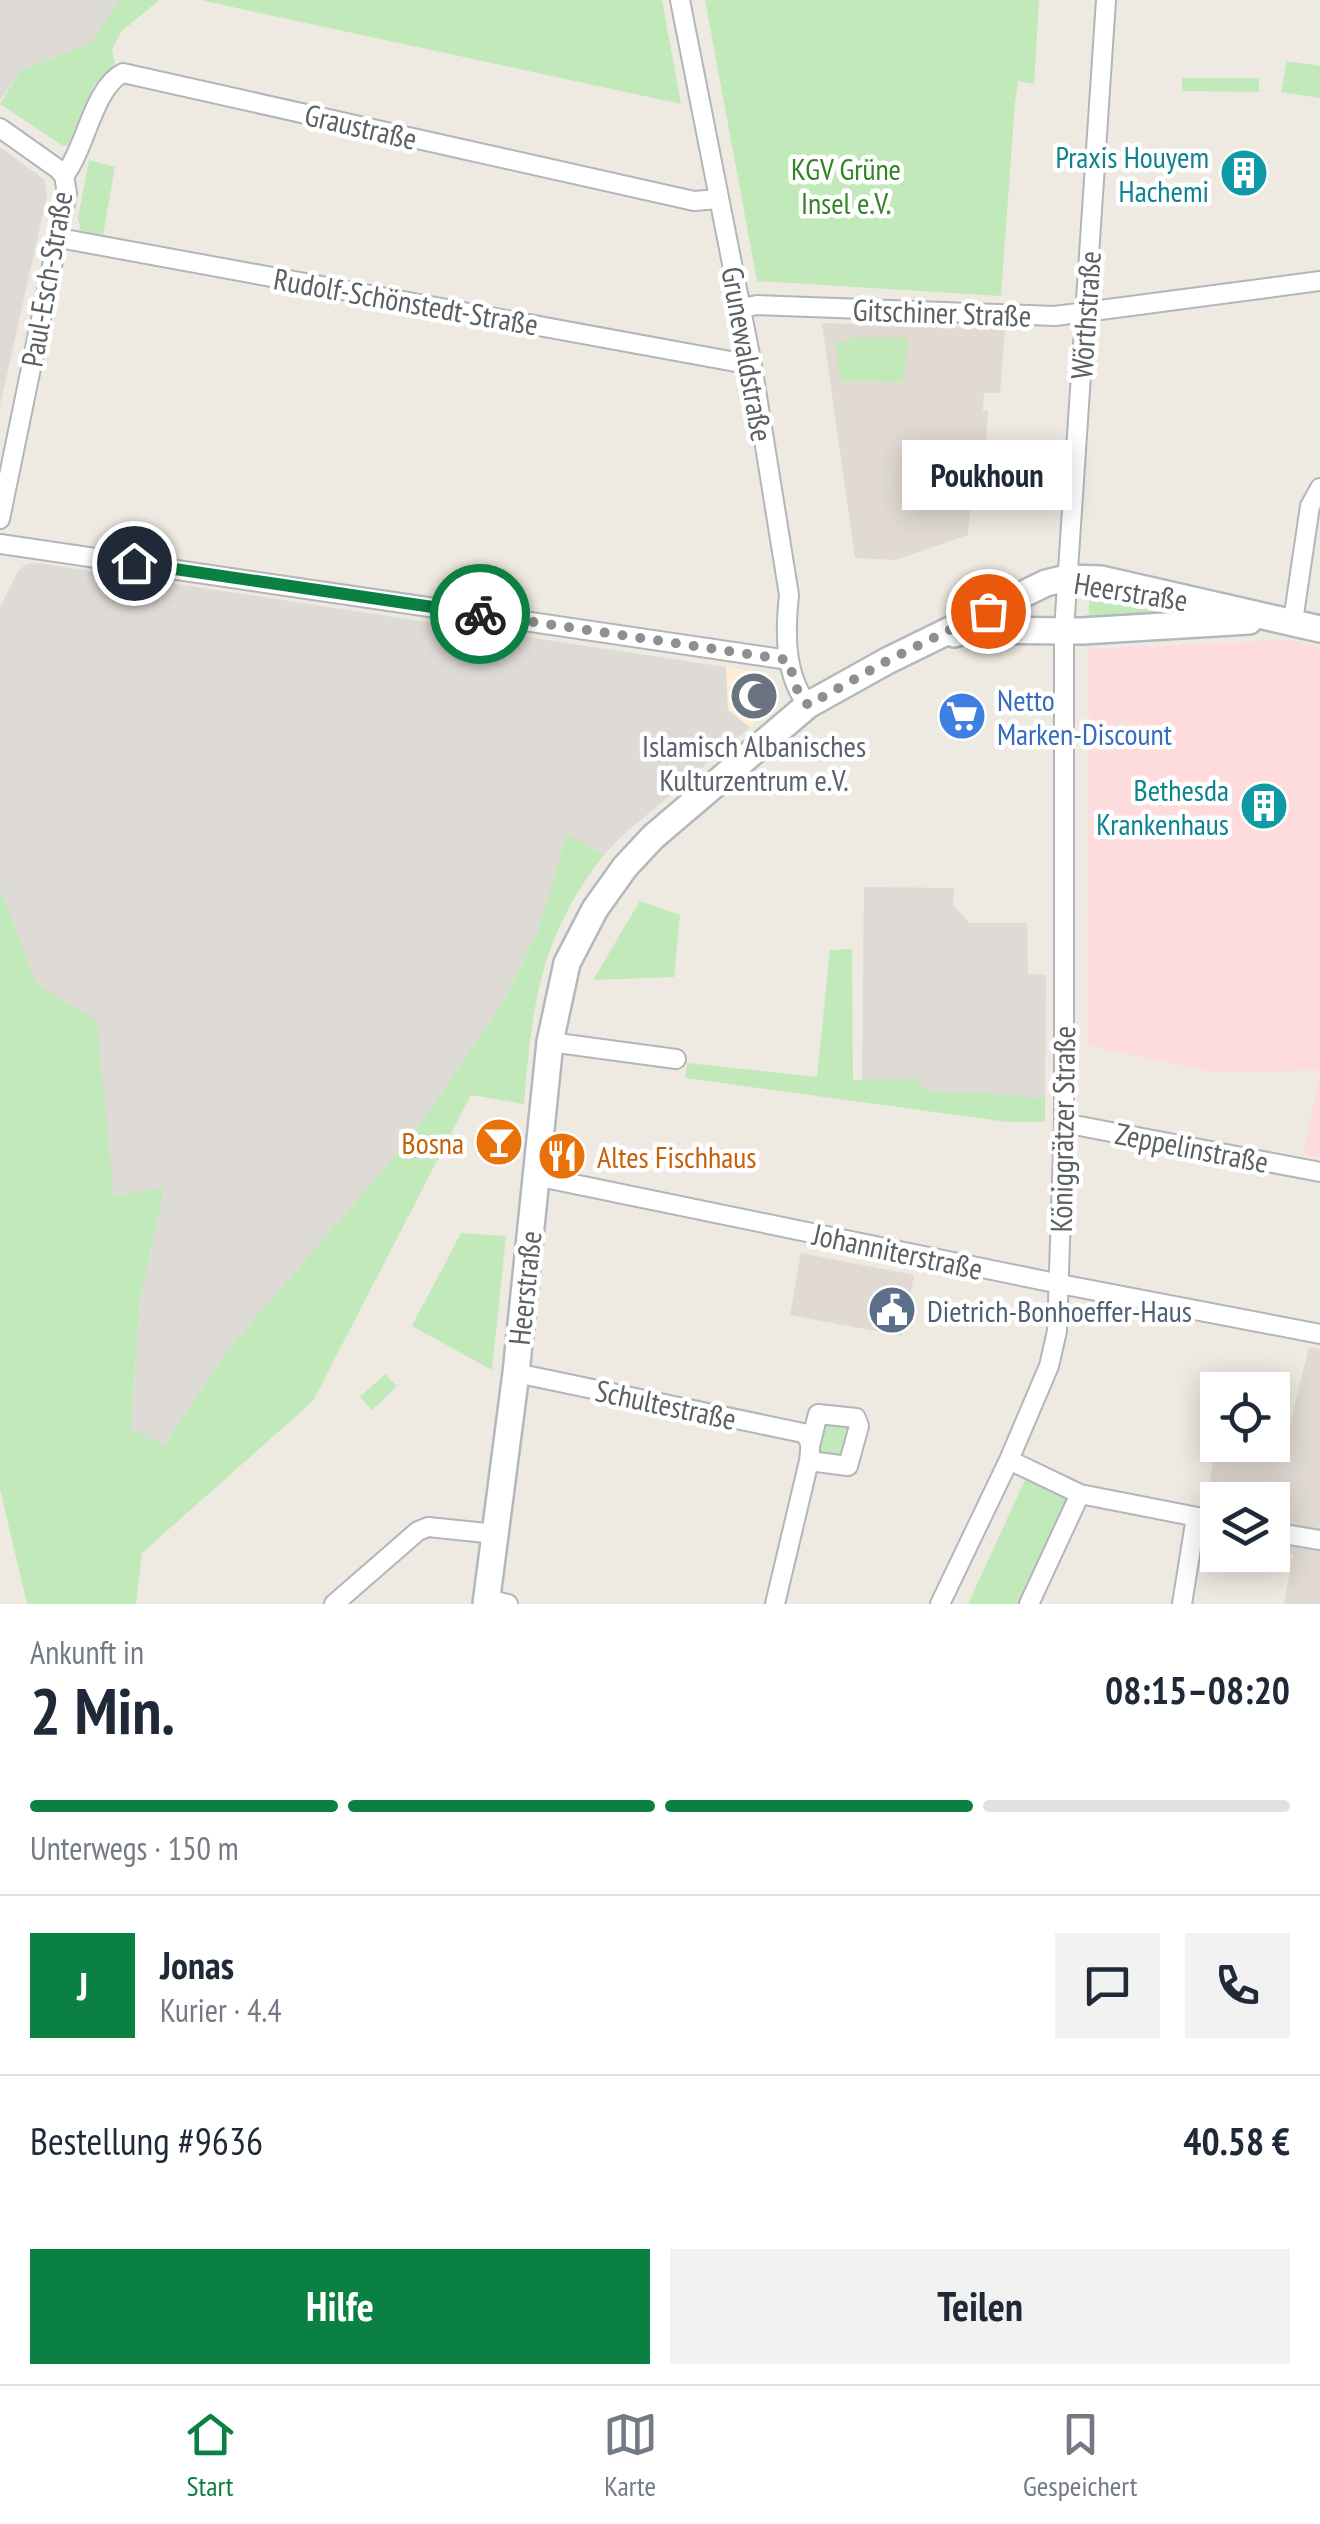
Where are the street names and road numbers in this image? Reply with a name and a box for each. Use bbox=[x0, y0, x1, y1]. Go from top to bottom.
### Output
street label: Graustraße bbox=[301, 94, 421, 158]
street label: Paul-Esch-Straße bbox=[11, 188, 81, 370]
street label: Wörthstraße bbox=[1061, 250, 1109, 380]
street label: Rudolf-Schönstedt-Straße bbox=[271, 259, 541, 343]
street label: Grunewaldstraße bbox=[713, 264, 783, 444]
street label: Gitschiner Straße bbox=[852, 289, 1032, 335]
street label: Heerstraße bbox=[1071, 563, 1191, 619]
street label: Königgrätzer Straße bbox=[1041, 1025, 1083, 1233]
street label: Zeppelinstraße bbox=[1112, 1113, 1272, 1181]
street label: Johanniterstraße bbox=[809, 1214, 986, 1288]
street label: Heerstraße bbox=[499, 1229, 549, 1347]
street label: Schultestraße bbox=[592, 1370, 740, 1438]

